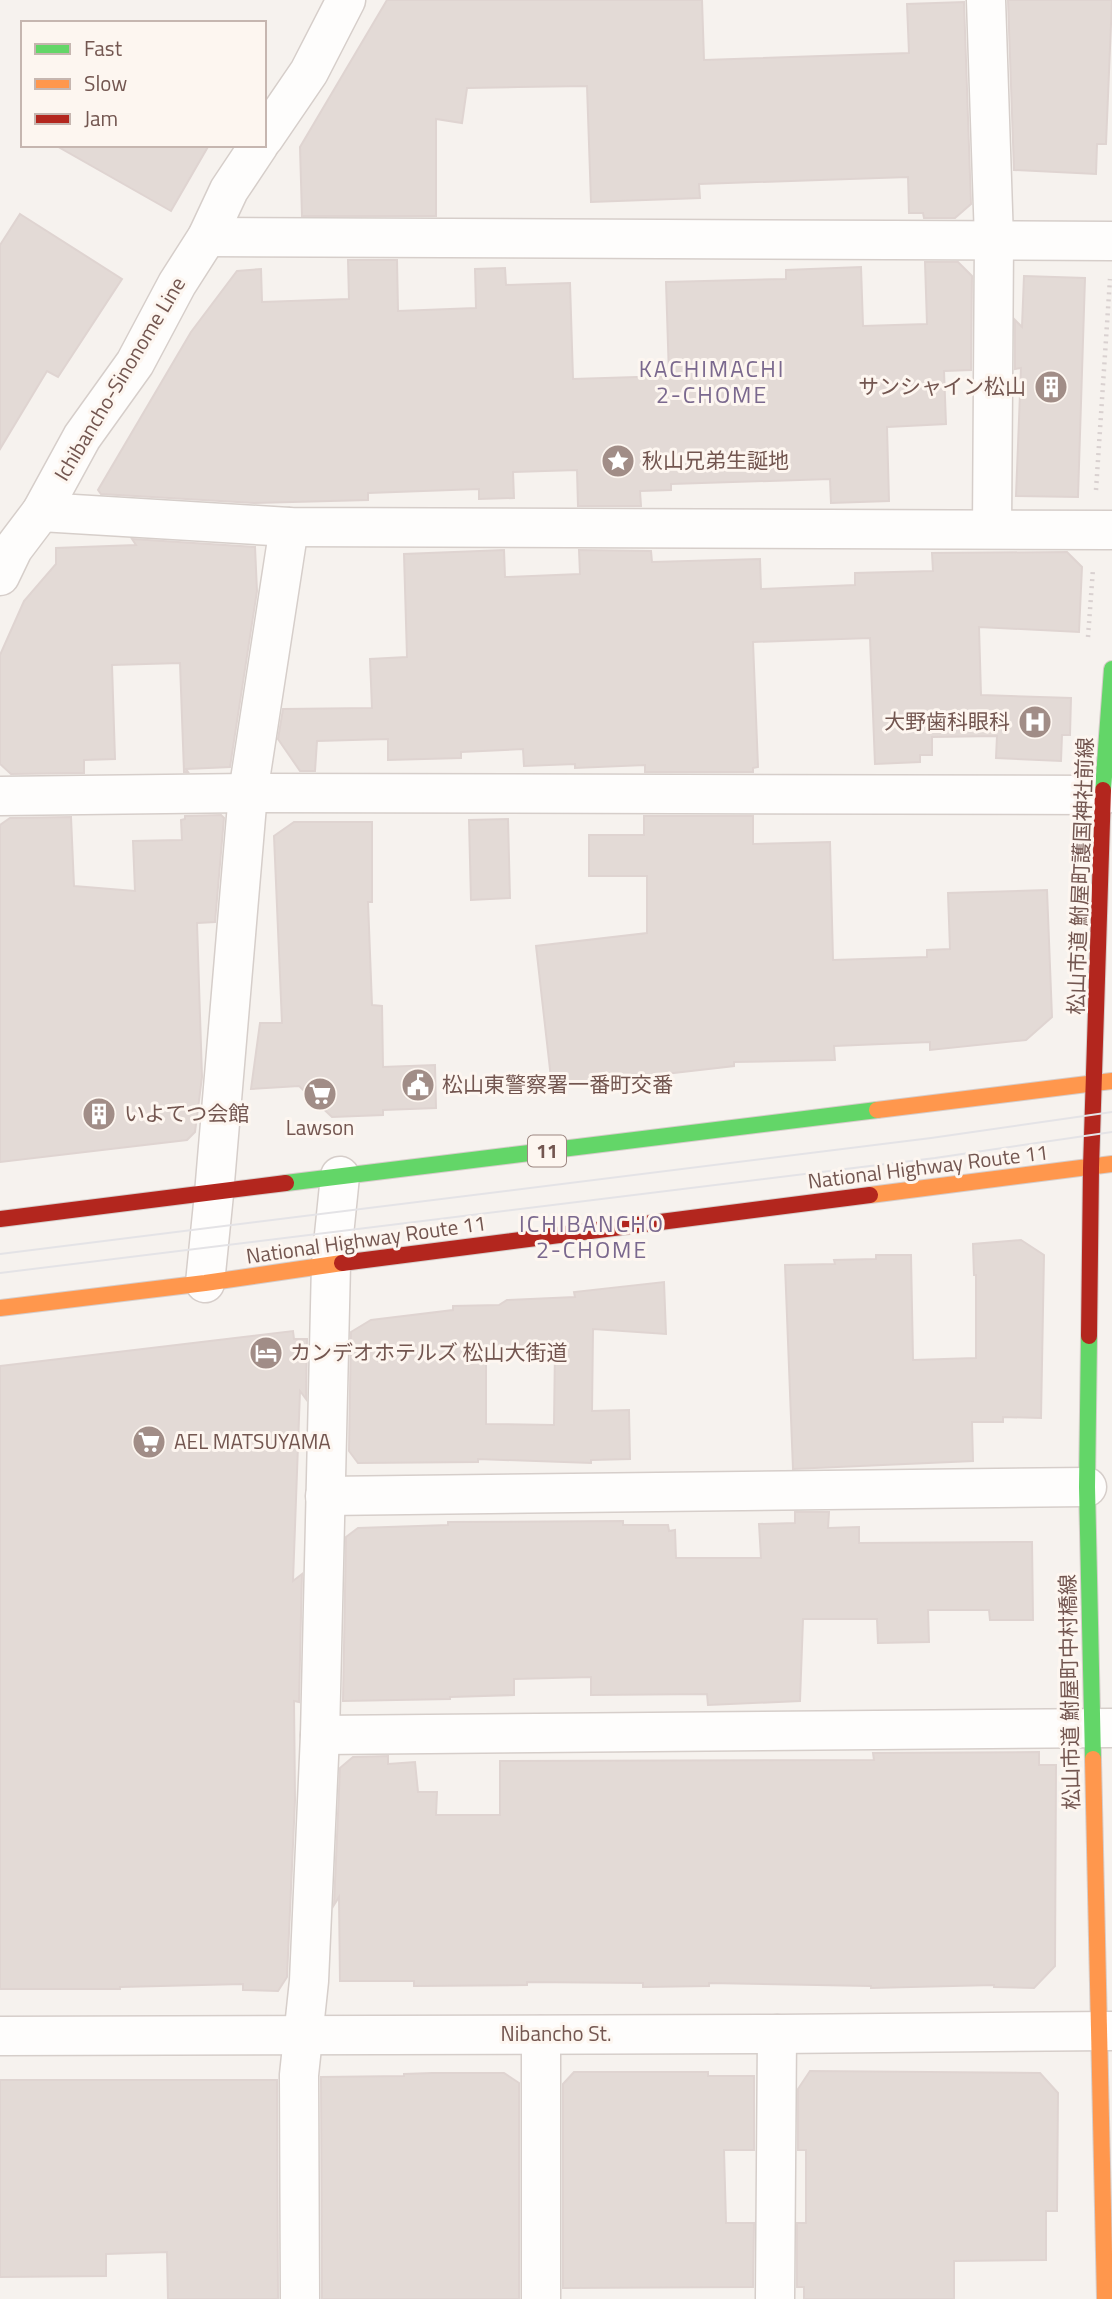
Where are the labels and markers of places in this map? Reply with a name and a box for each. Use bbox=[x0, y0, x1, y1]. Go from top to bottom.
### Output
building icon: サンシャイン松山 bbox=[1032, 368, 1070, 406]
place label: サンシャイン松山 bbox=[858, 370, 1026, 402]
place icon: 秋山兄弟生誕地 bbox=[599, 442, 637, 480]
place label: 秋山兄弟生誕地 bbox=[642, 444, 789, 476]
hospital icon: 大野歯科眼科 bbox=[1016, 703, 1054, 741]
place label: 大野歯科眼科 bbox=[884, 705, 1010, 737]
public building icon: 松山東警察署一番町交番 bbox=[399, 1066, 437, 1104]
place label: 松山東警察署一番町交番 bbox=[442, 1068, 673, 1100]
supermarket icon: Lawson bbox=[301, 1075, 339, 1113]
building icon: いよてつ会館 bbox=[80, 1095, 118, 1133]
place label: いよてつ会館 bbox=[124, 1097, 249, 1129]
place label: Lawson bbox=[286, 1111, 354, 1143]
hotel icon: カンデオホテルズ 松山大街道 bbox=[247, 1334, 285, 1372]
place label: カンデオホテルズ 松山大街道 bbox=[290, 1336, 568, 1368]
supermarket icon: AEL MATSUYAMA bbox=[130, 1423, 168, 1461]
place label: AEL MATSUYAMA bbox=[174, 1425, 331, 1457]

